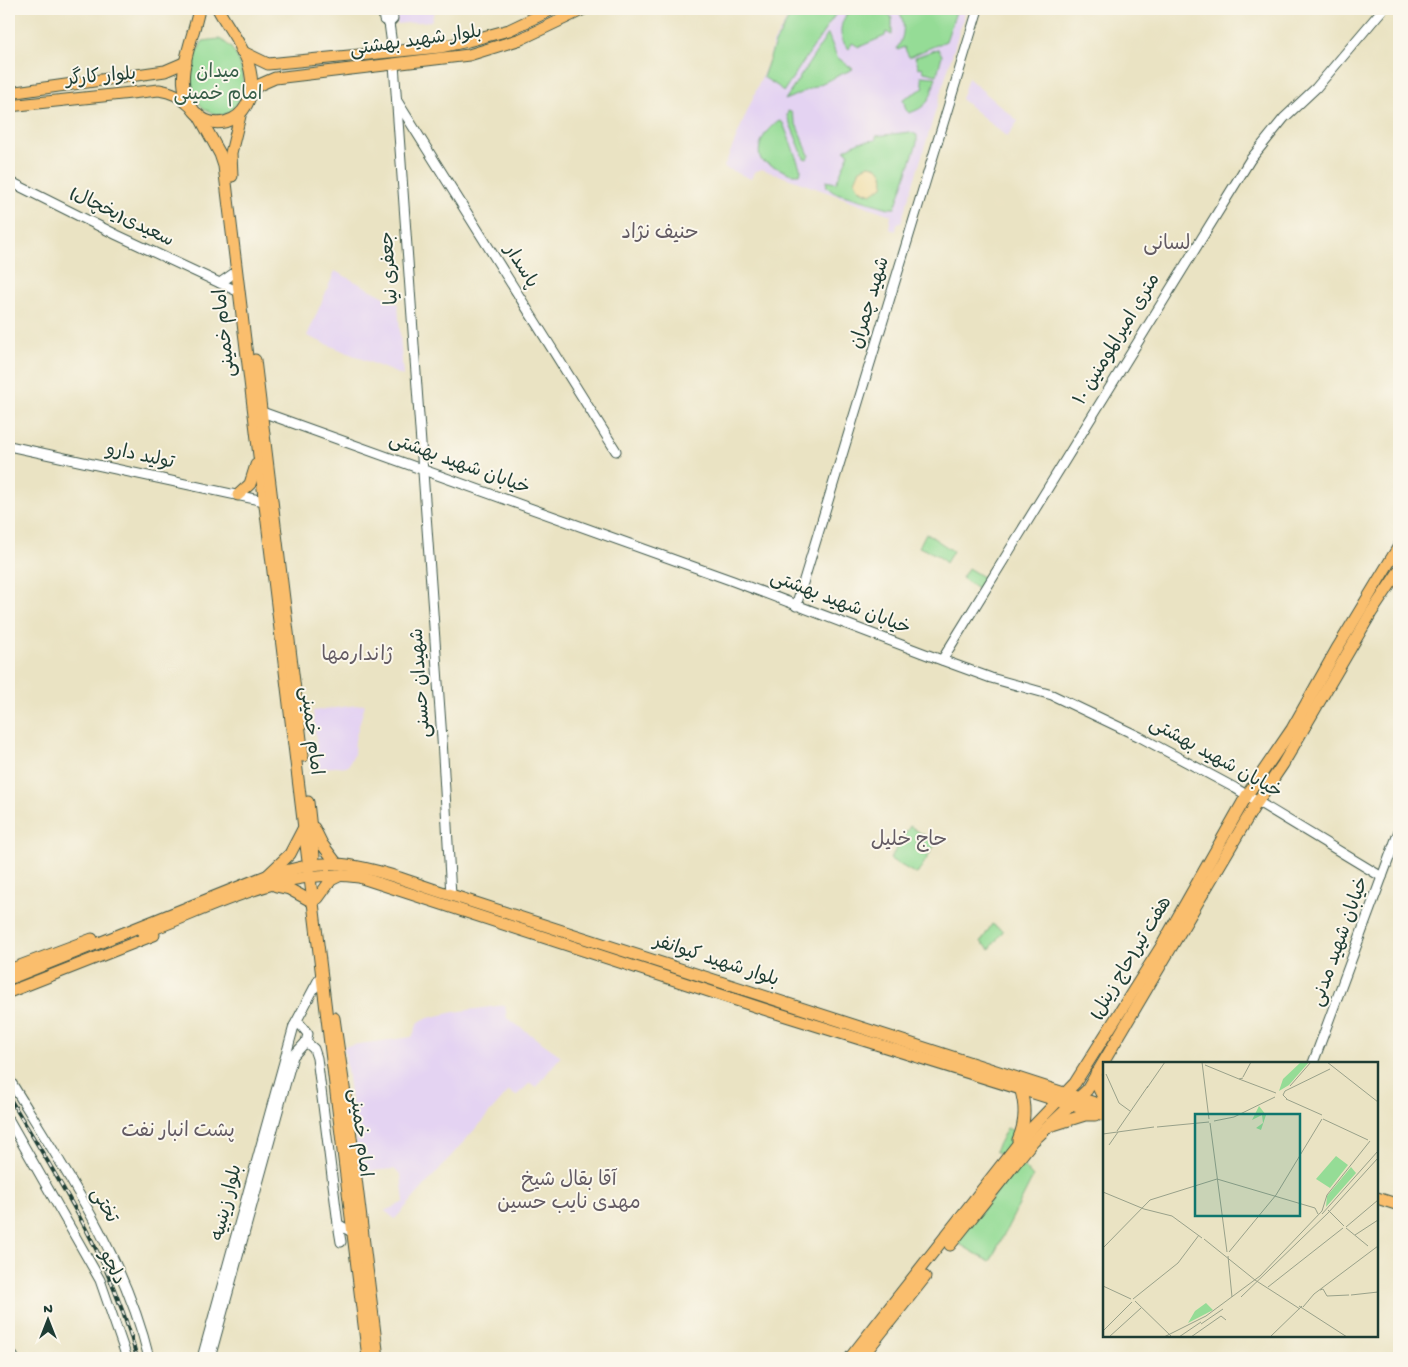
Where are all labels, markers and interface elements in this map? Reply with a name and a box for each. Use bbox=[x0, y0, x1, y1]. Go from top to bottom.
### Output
street label: بلوار شهید بهشتی bbox=[348, 21, 484, 63]
street label: بلوار کارگر bbox=[63, 61, 137, 93]
park label: میدان امام خمینی bbox=[174, 62, 262, 107]
street label: سعیدی(یخچال) bbox=[65, 183, 177, 253]
district label: حنیف نژاد bbox=[621, 222, 699, 246]
street label: جعفری نیا bbox=[377, 230, 405, 306]
district label: لسانی bbox=[1143, 233, 1191, 257]
street label: پاسدار bbox=[497, 239, 542, 293]
street label: شهید چمران bbox=[846, 254, 896, 352]
street label: ۱۰ متری امیرالمومنین bbox=[1070, 270, 1166, 410]
street label: امام خمینی bbox=[210, 288, 242, 378]
street label: خیابان شهید بهشتی bbox=[385, 429, 533, 501]
street label: تولید دارو bbox=[103, 438, 177, 476]
street label: خیابان شهید بهشتی bbox=[767, 567, 913, 641]
street label: شهیدان حسنی bbox=[407, 627, 437, 739]
district label: ژاندارمها bbox=[321, 644, 393, 668]
street label: امام خمینی bbox=[293, 686, 327, 776]
street label: خیابان شهید بهشتی bbox=[1145, 713, 1285, 805]
district label: حاج خلیل bbox=[871, 829, 947, 853]
street label: خیابان شهید مدنی bbox=[1307, 874, 1375, 1010]
street label: هفت تیر(حاج زینل) bbox=[1086, 893, 1178, 1025]
street label: بلوار شهید کیوانفر bbox=[649, 930, 781, 993]
inset map bbox=[1103, 1062, 1378, 1337]
street label: امام خمینی bbox=[342, 1088, 376, 1178]
district label: پشت انبار نفت bbox=[121, 1120, 235, 1144]
street label: بلوار زینبیه bbox=[207, 1162, 249, 1244]
district label: آقا بقال شیخ مهدی نایب حسین bbox=[497, 1167, 641, 1216]
street label: تختی bbox=[84, 1184, 122, 1228]
street label: دلجو bbox=[92, 1246, 129, 1289]
north arrow bbox=[22, 1294, 72, 1344]
text: N bbox=[43, 1301, 53, 1318]

